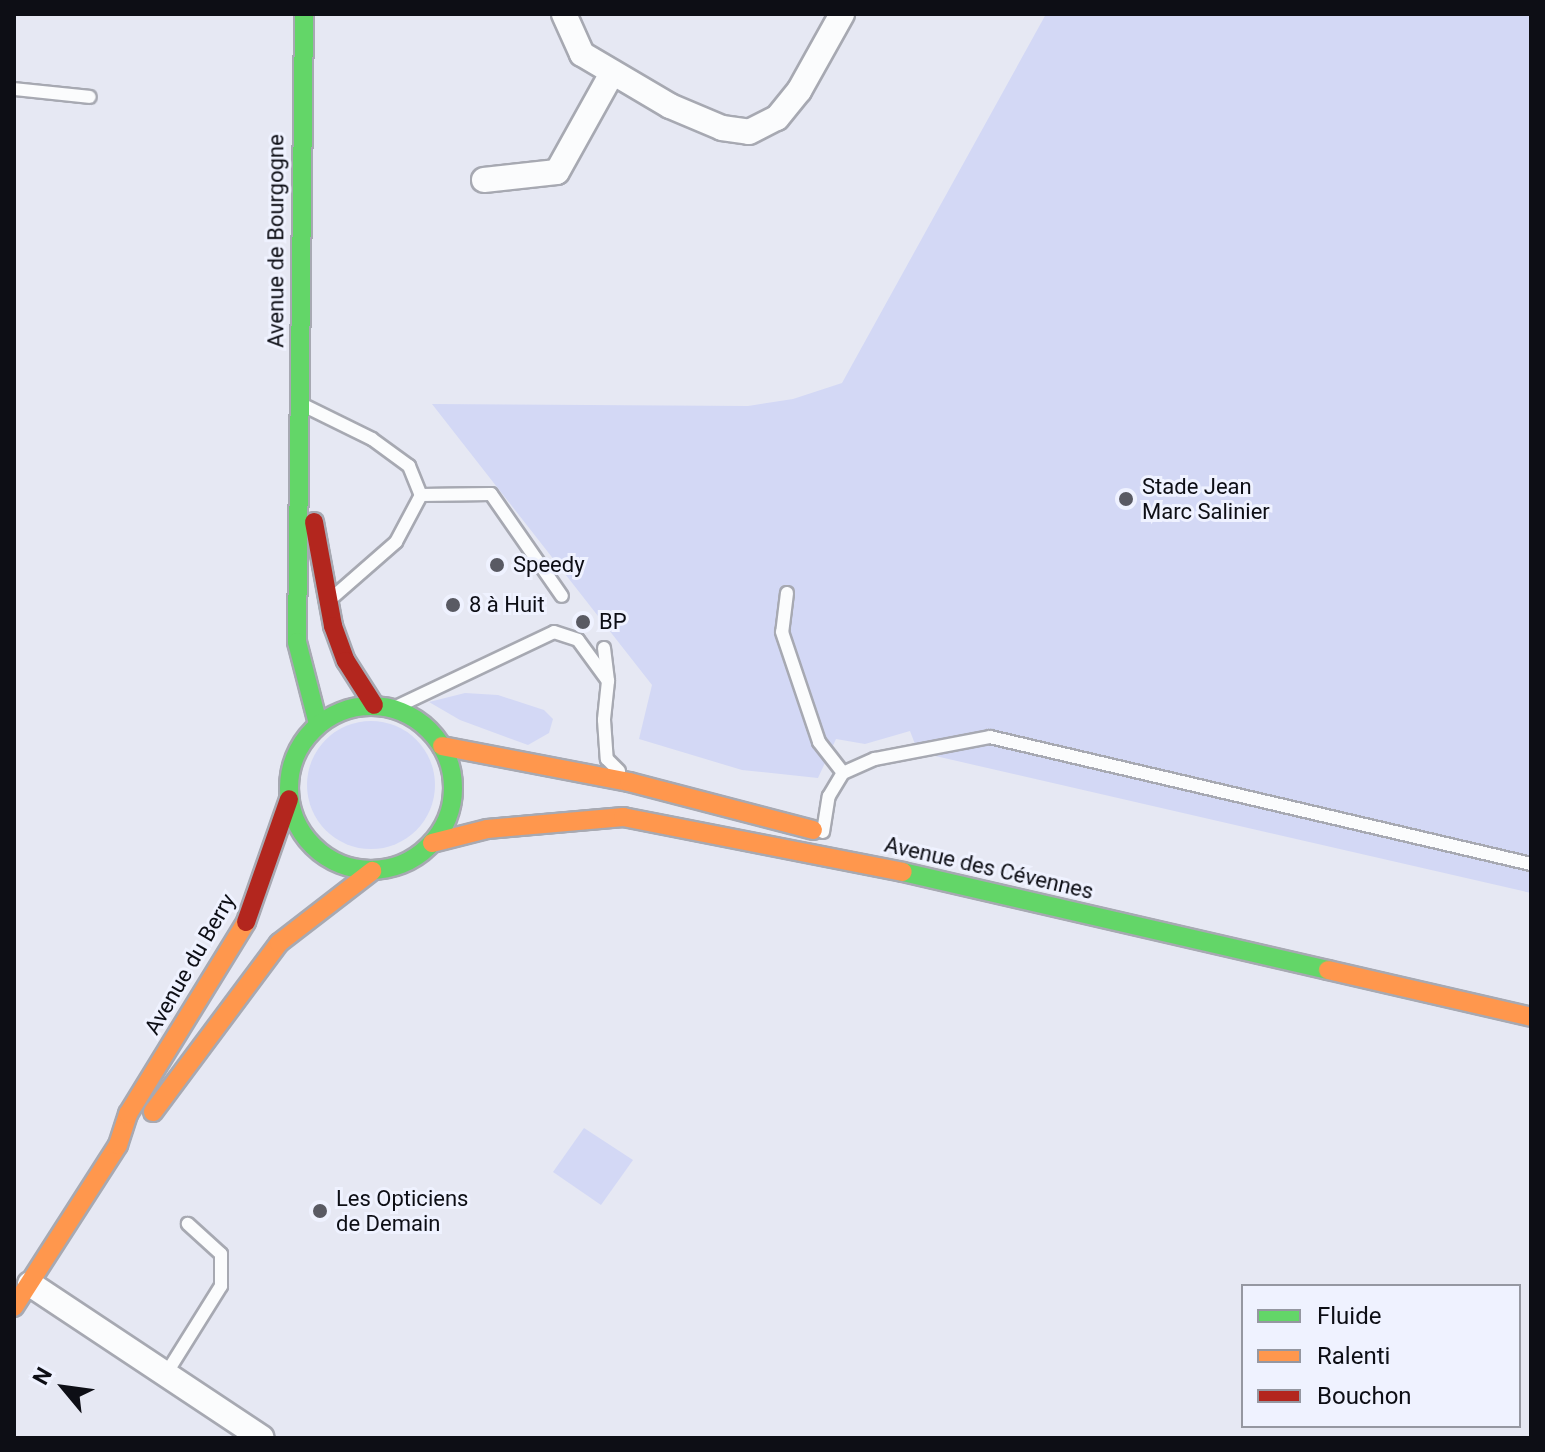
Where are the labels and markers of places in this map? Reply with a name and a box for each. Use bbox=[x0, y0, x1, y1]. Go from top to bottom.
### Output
place label: Stade Jean Marc Salinier bbox=[1142, 473, 1270, 524]
marker: Stade Jean Marc Salinier bbox=[1117, 490, 1135, 508]
place label: Speedy bbox=[513, 552, 585, 578]
marker: Speedy bbox=[488, 556, 506, 574]
place label: 8 à Huit bbox=[469, 592, 545, 618]
marker: 8 à Huit bbox=[444, 596, 462, 614]
place label: BP bbox=[599, 609, 627, 635]
marker: BP bbox=[574, 613, 592, 631]
place label: Les Opticiens de Demain bbox=[336, 1185, 468, 1236]
marker: Les Opticiens de Demain bbox=[311, 1202, 329, 1220]

